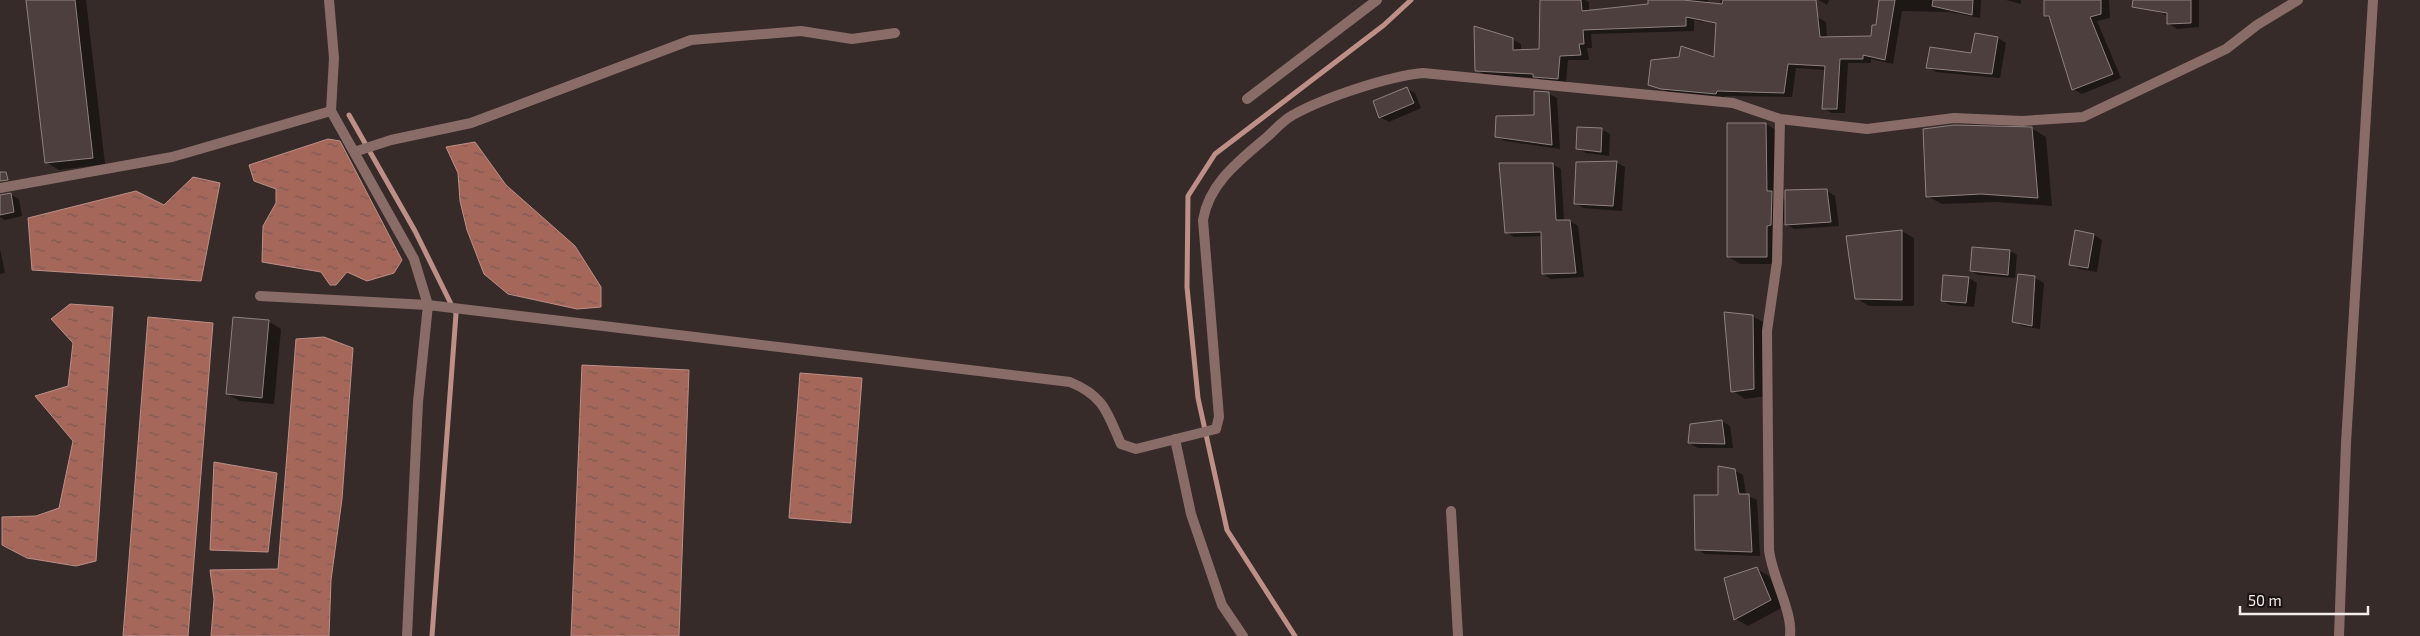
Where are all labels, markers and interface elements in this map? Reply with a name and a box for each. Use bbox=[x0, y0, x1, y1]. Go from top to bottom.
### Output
scale bar bbox=[2240, 584, 2368, 616]
text: 50 m bbox=[2248, 591, 2282, 609]

